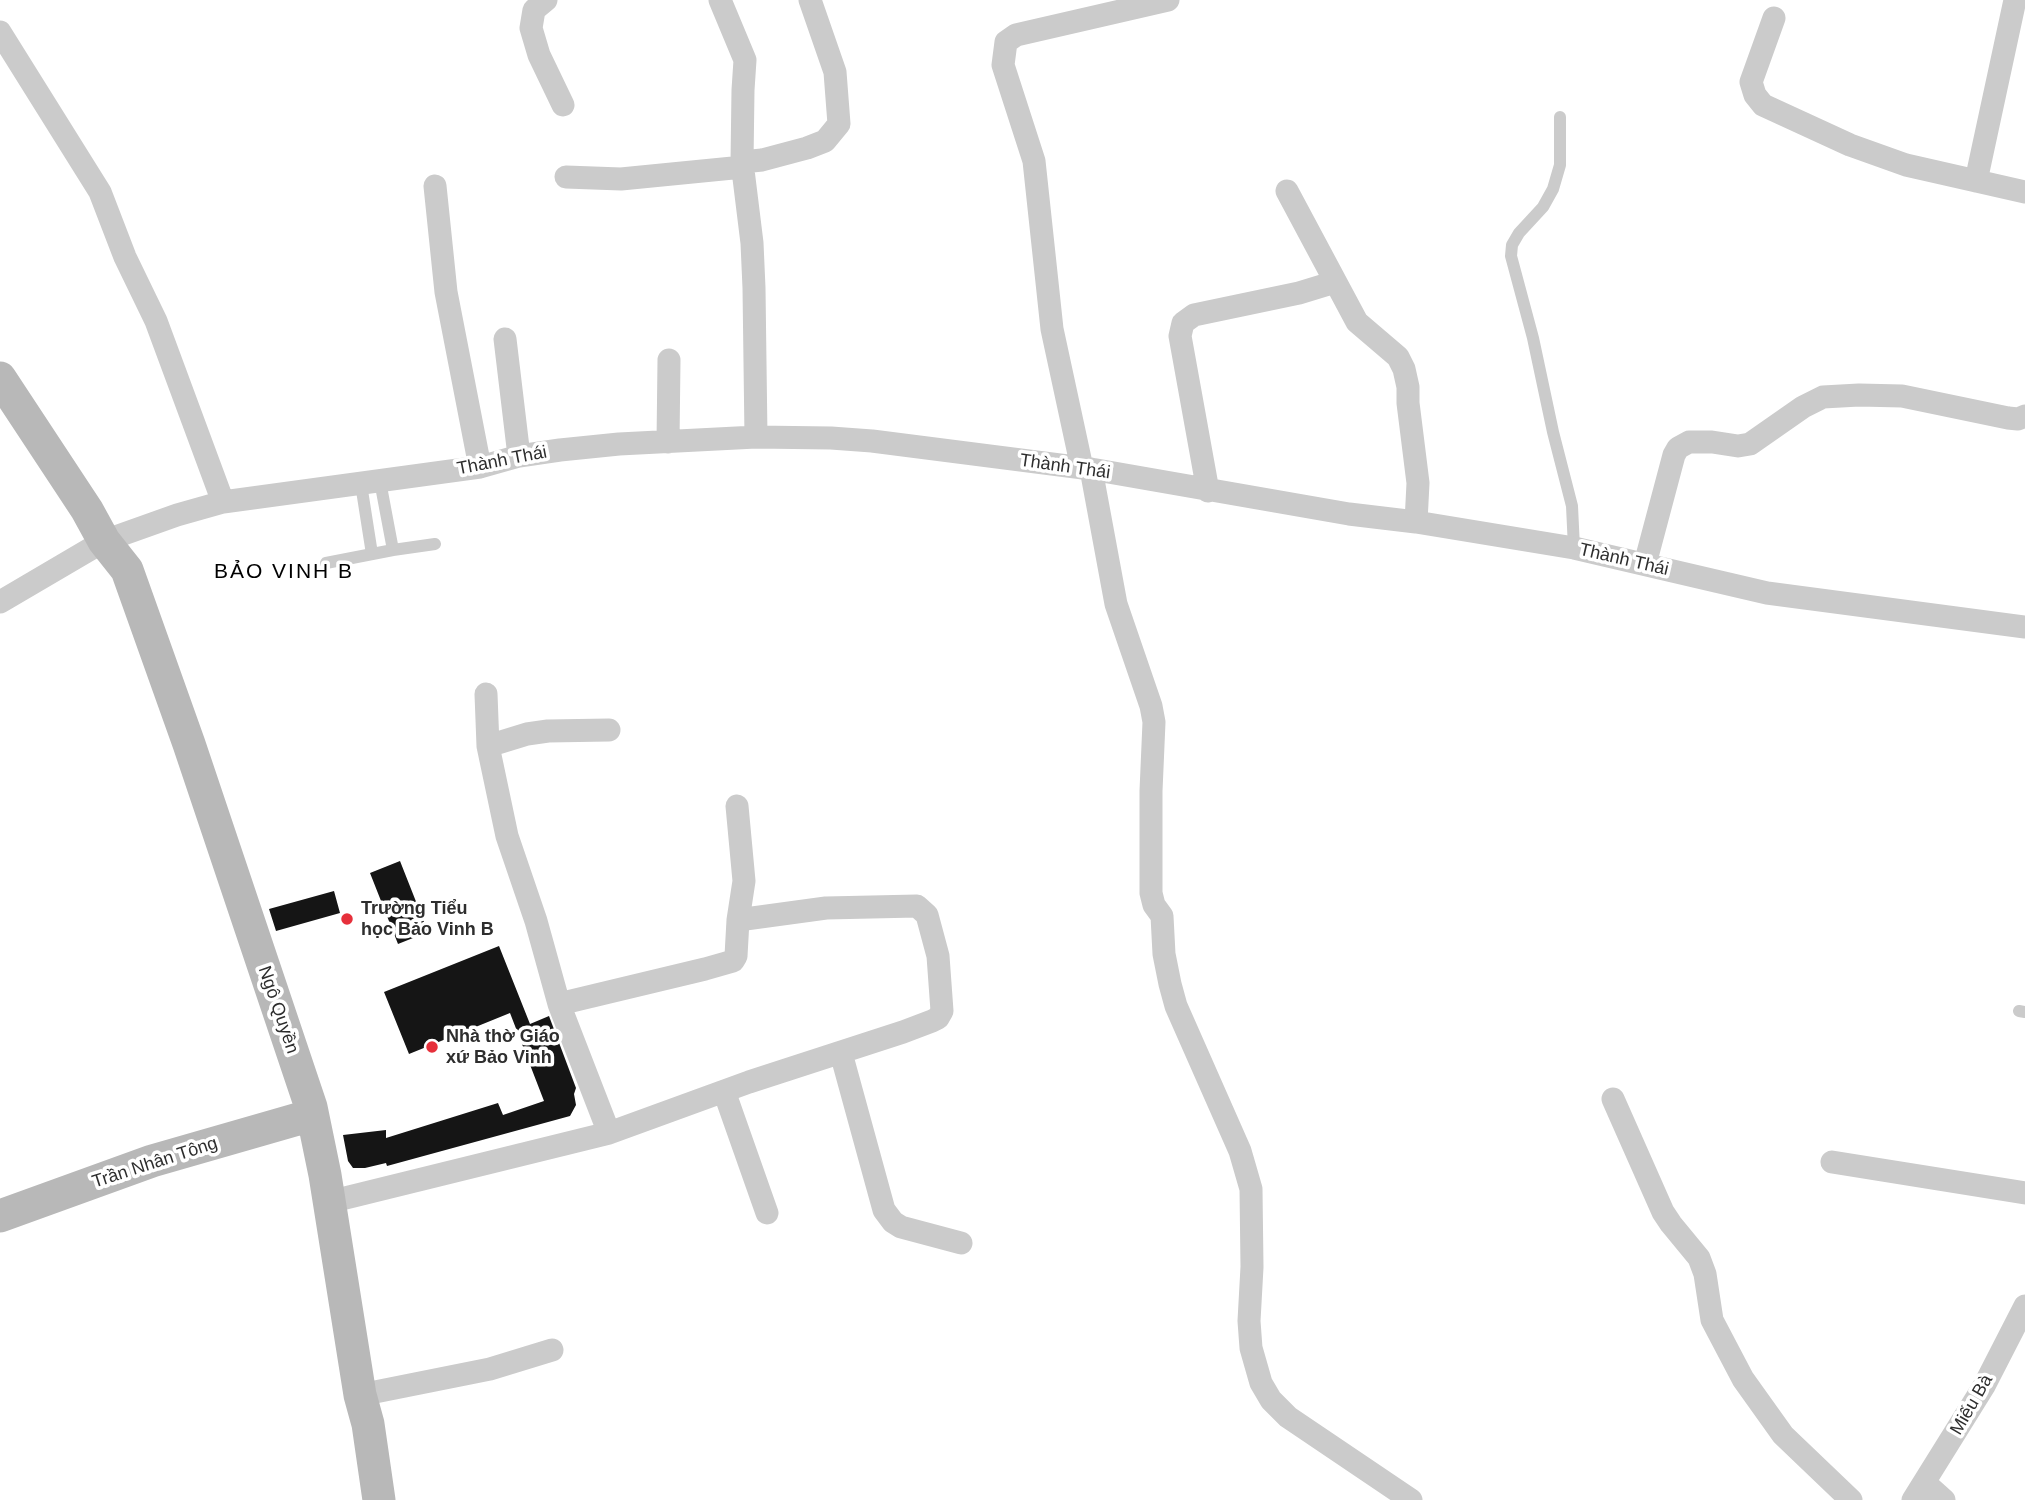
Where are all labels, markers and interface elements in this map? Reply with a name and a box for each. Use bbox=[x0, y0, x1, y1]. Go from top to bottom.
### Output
street label: Thành Thái bbox=[455, 442, 549, 480]
street label: Thành Thái bbox=[1018, 450, 1112, 484]
street label: Thành Thái bbox=[1577, 539, 1671, 581]
district label: BẢO VINH B bbox=[215, 559, 353, 585]
place label: Trường Tiểu học Bảo Vinh B bbox=[361, 898, 494, 940]
marker: Trường Tiểu học Bảo Vinh B bbox=[339, 911, 355, 927]
street label: Ngô Quyền bbox=[253, 963, 303, 1057]
place label: Nhà thờ Giáo xứ Bảo Vinh bbox=[446, 1026, 560, 1068]
marker: Nhà thờ Giáo xứ Bảo Vinh bbox=[424, 1039, 440, 1055]
street label: Trần Nhân Tông bbox=[90, 1133, 220, 1193]
street label: Miếu Bà bbox=[1946, 1371, 1998, 1439]

